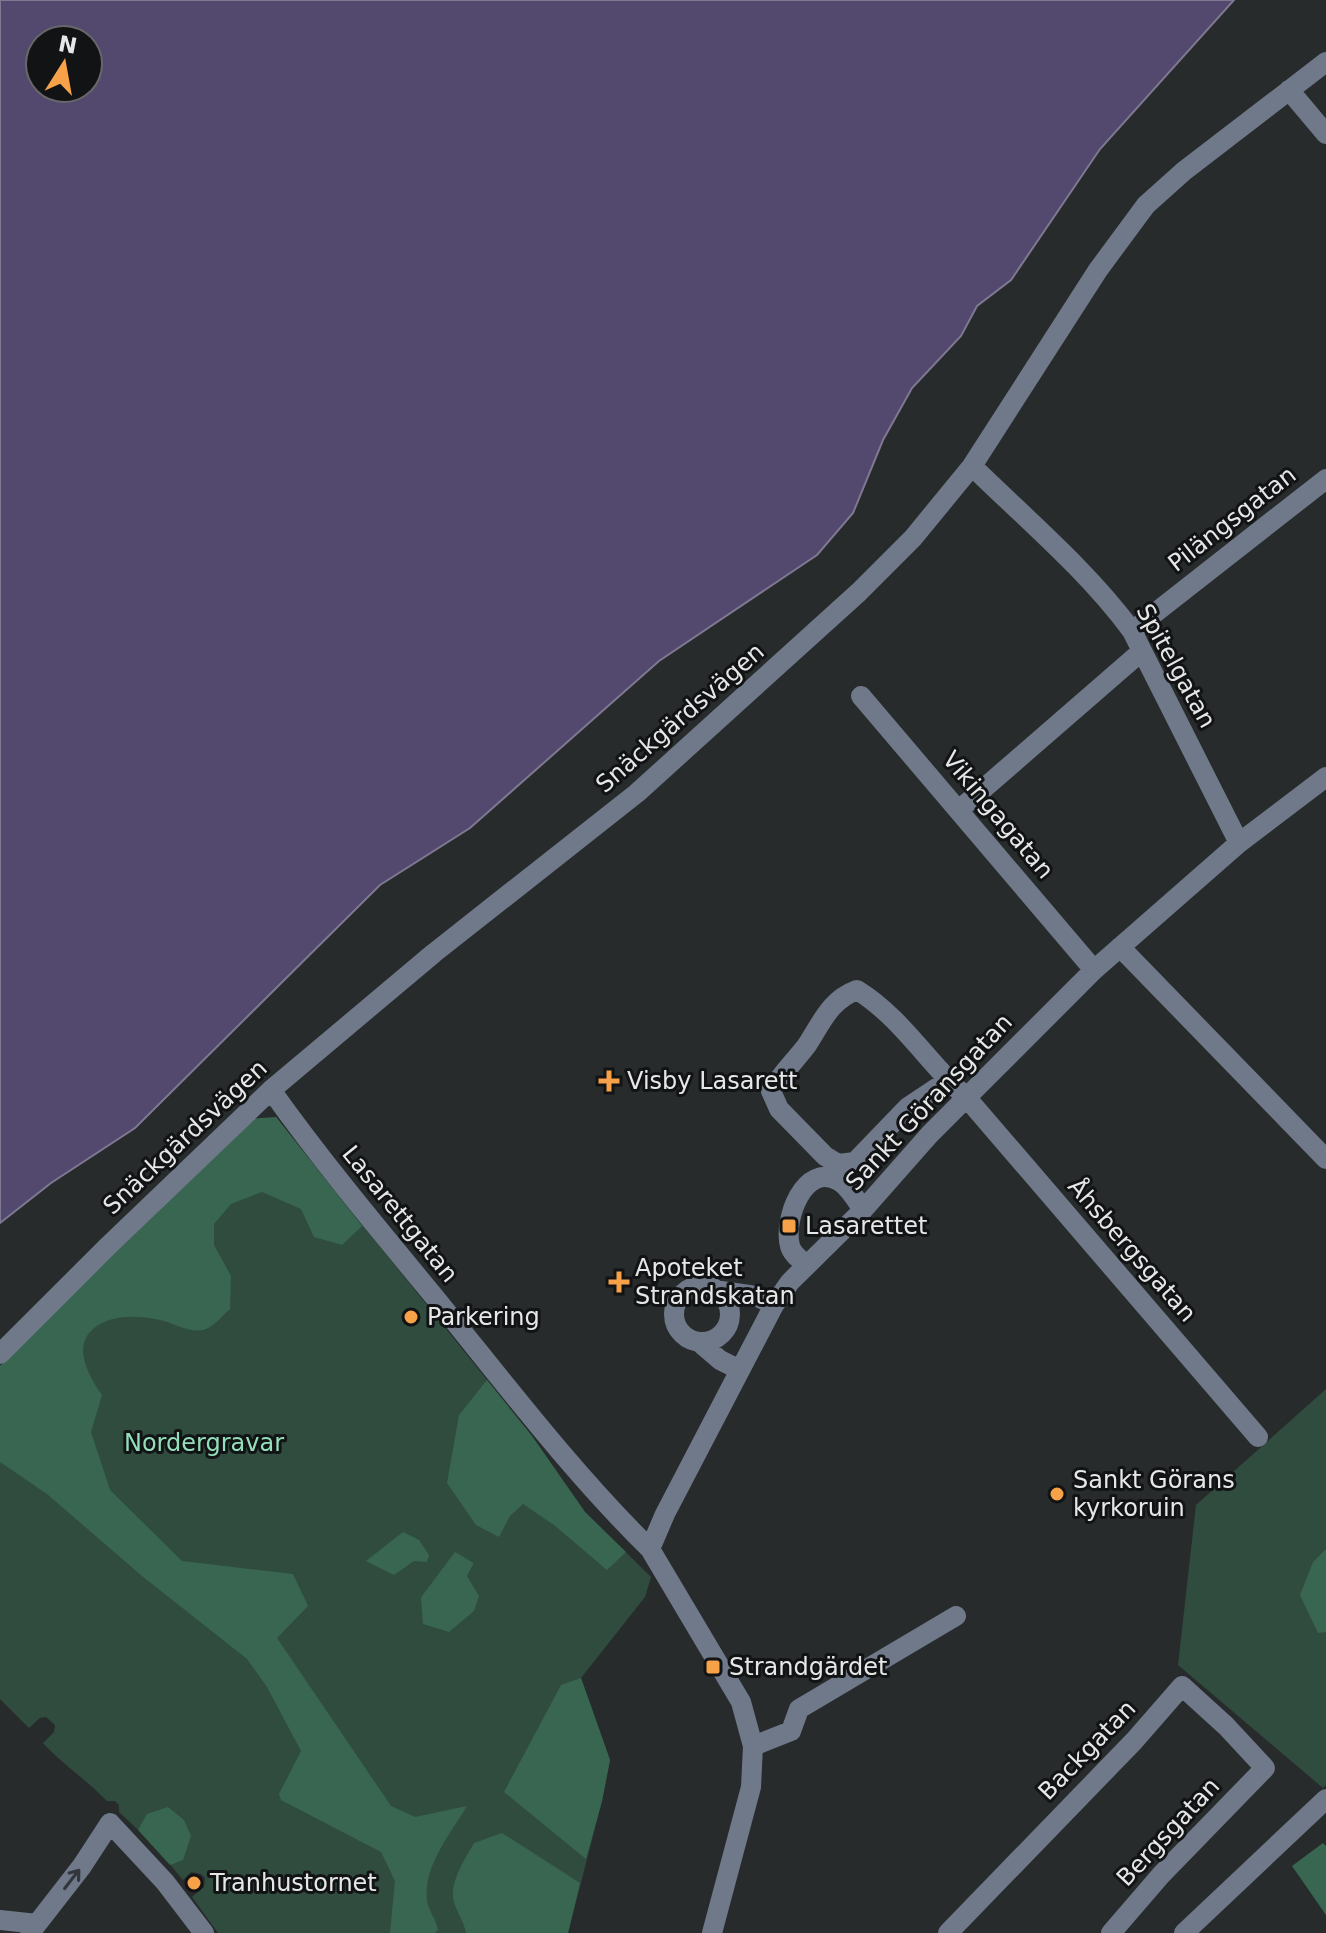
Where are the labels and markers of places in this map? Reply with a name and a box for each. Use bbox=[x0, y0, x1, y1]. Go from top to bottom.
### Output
place label: Visby Lasarett bbox=[627, 1067, 797, 1095]
marker: Visby Lasarett bbox=[598, 1070, 620, 1092]
place label: Lasarettet bbox=[805, 1212, 927, 1240]
marker: Lasarettet bbox=[780, 1217, 798, 1235]
place label: Apoteket Strandskatan bbox=[635, 1254, 795, 1310]
marker: Apoteket Strandskatan bbox=[610, 1273, 628, 1291]
place label: Parkering bbox=[427, 1303, 540, 1331]
marker: Parkering bbox=[402, 1308, 420, 1326]
place label: Sankt Görans kyrkoruin bbox=[1073, 1466, 1235, 1522]
marker: Sankt Görans kyrkoruin bbox=[1048, 1485, 1066, 1503]
place label: Strandgärdet bbox=[729, 1653, 887, 1681]
marker: Strandgärdet bbox=[704, 1658, 722, 1676]
place label: Tranhustornet bbox=[209, 1869, 377, 1897]
marker: Tranhustornet bbox=[185, 1874, 203, 1892]

